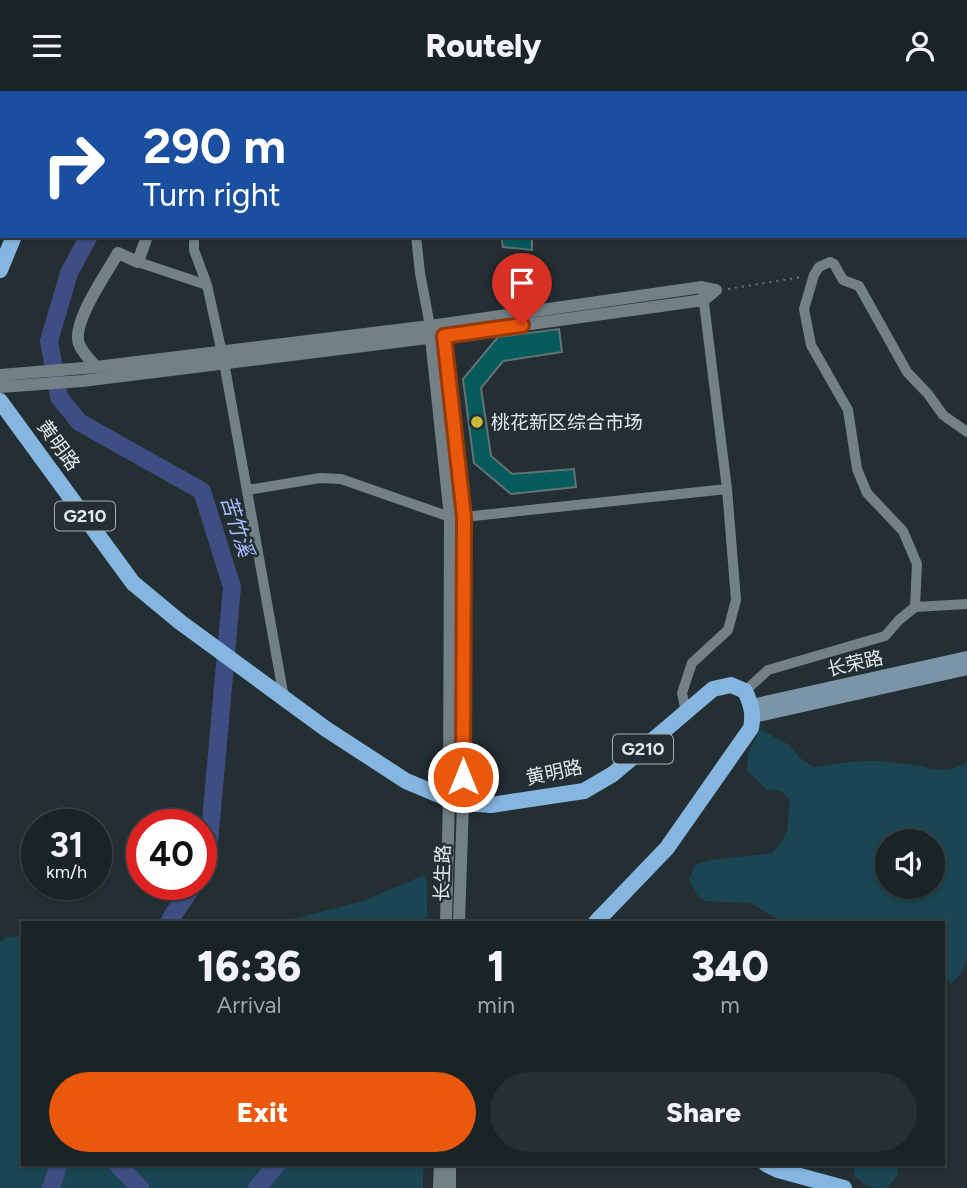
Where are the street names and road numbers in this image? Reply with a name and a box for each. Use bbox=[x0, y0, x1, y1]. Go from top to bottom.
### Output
street label: 黄明路 bbox=[33, 415, 85, 475]
road number: G210 bbox=[55, 501, 115, 531]
street label: 长荣路 bbox=[825, 646, 885, 681]
road number: G210 bbox=[613, 735, 673, 763]
street label: 黄明路 bbox=[524, 755, 584, 790]
street label: 长生路 bbox=[430, 844, 455, 902]

